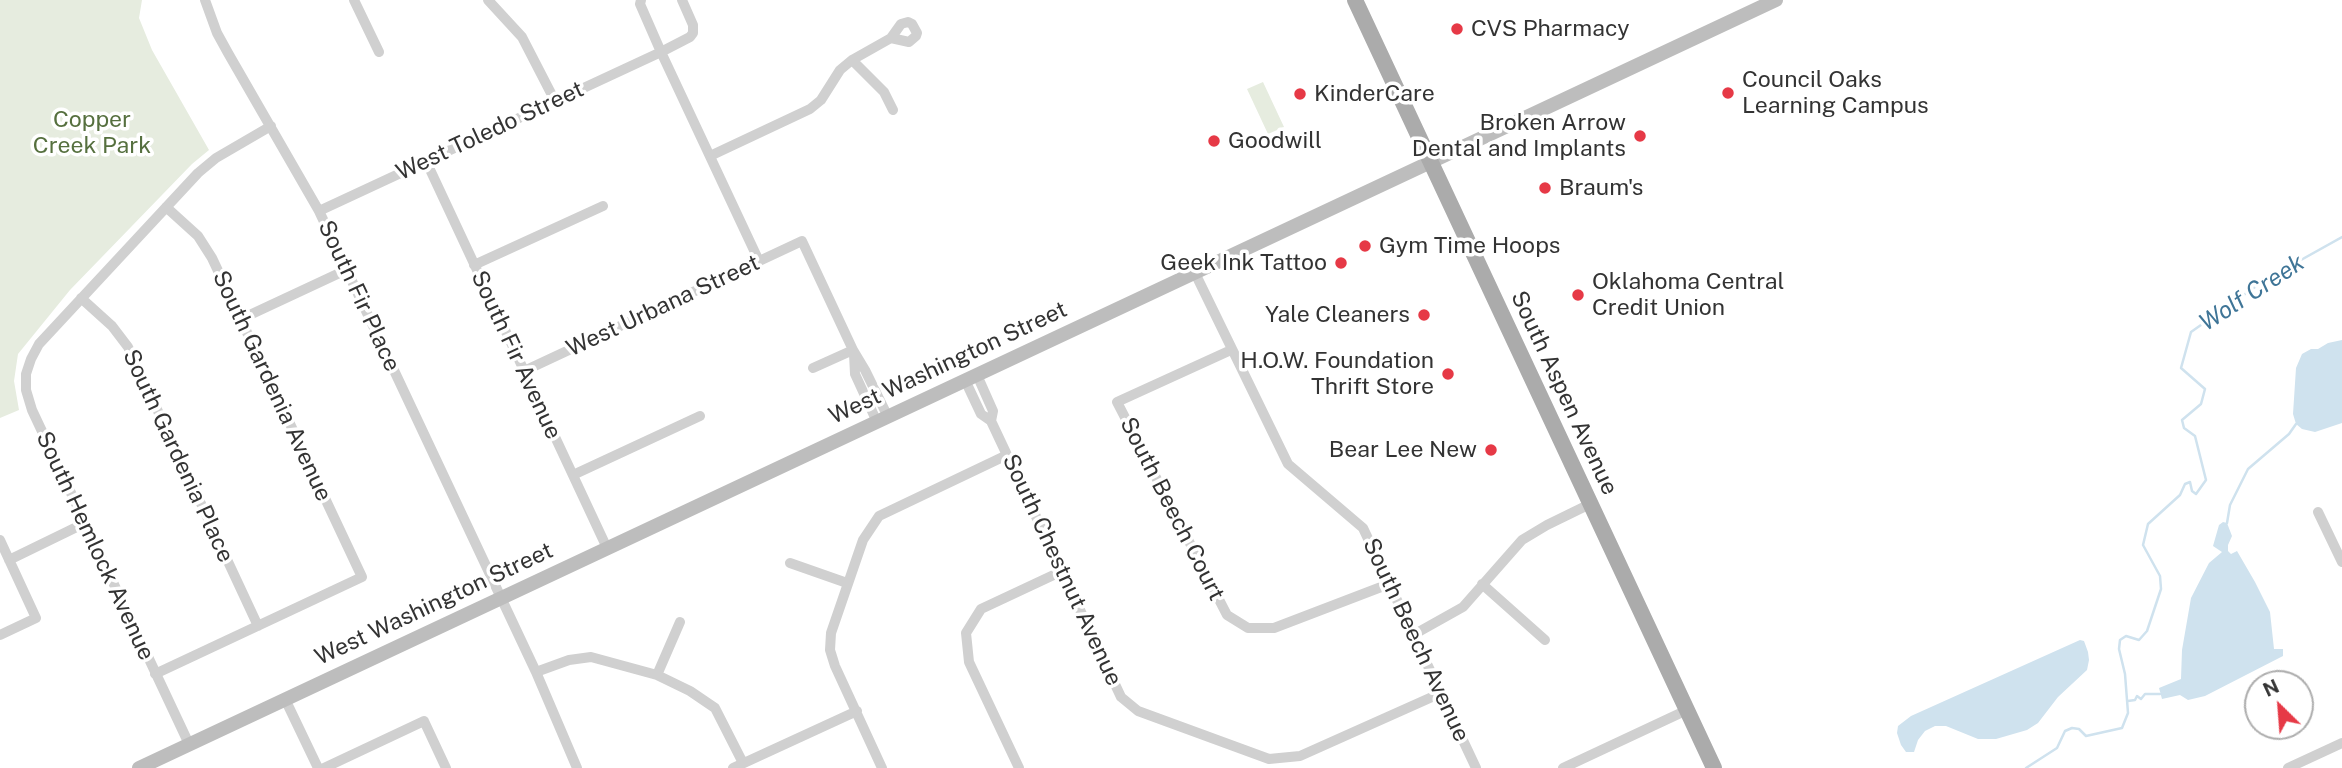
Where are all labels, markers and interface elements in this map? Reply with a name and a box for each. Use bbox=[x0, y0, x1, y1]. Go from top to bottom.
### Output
place label: CVS Pharmacy bbox=[1471, 15, 1630, 43]
marker: CVS Pharmacy bbox=[1449, 21, 1465, 37]
place label: Council Oaks Learning Campus bbox=[1742, 66, 1929, 120]
street label: West Toledo Street bbox=[392, 75, 588, 187]
place label: KinderCare bbox=[1314, 80, 1435, 108]
marker: Council Oaks Learning Campus bbox=[1720, 85, 1736, 101]
marker: KinderCare bbox=[1292, 86, 1308, 102]
park label: Copper Creek Park bbox=[33, 106, 151, 160]
place label: Broken Arrow Dental and Implants bbox=[1412, 109, 1626, 163]
place label: Goodwill bbox=[1228, 127, 1322, 155]
marker: Broken Arrow Dental and Implants bbox=[1632, 128, 1648, 144]
marker: Goodwill bbox=[1206, 133, 1222, 149]
place label: Braum's bbox=[1559, 174, 1643, 202]
marker: Braum's bbox=[1537, 180, 1553, 196]
street label: South Fir Place bbox=[312, 216, 406, 376]
place label: Gym Time Hoops bbox=[1379, 232, 1560, 260]
marker: Gym Time Hoops bbox=[1357, 238, 1373, 254]
water label: Wolf Creek bbox=[2194, 248, 2310, 338]
street label: West Urbana Street bbox=[562, 249, 764, 363]
place label: Geek Ink Tattoo bbox=[1160, 249, 1327, 277]
marker: Geek Ink Tattoo bbox=[1333, 255, 1349, 271]
street label: South Gardenia Avenue bbox=[206, 266, 338, 506]
street label: South Fir Avenue bbox=[465, 266, 567, 444]
place label: Oklahoma Central Credit Union bbox=[1592, 268, 1784, 322]
street label: South Aspen Avenue bbox=[1505, 287, 1623, 499]
marker: Oklahoma Central Credit Union bbox=[1570, 287, 1586, 303]
street label: West Washington Street bbox=[825, 296, 1071, 430]
place label: Yale Cleaners bbox=[1265, 301, 1410, 329]
marker: Yale Cleaners bbox=[1416, 307, 1432, 323]
street label: South Gardenia Place bbox=[117, 345, 239, 567]
place label: H.O.W. Foundation Thrift Store bbox=[1240, 347, 1434, 401]
marker: H.O.W. Foundation Thrift Store bbox=[1440, 366, 1456, 382]
street label: South Beech Court bbox=[1114, 413, 1230, 605]
street label: South Hemlock Avenue bbox=[30, 427, 160, 665]
place label: Bear Lee New bbox=[1329, 436, 1477, 464]
marker: Bear Lee New bbox=[1483, 442, 1499, 458]
street label: South Chestnut Avenue bbox=[996, 450, 1128, 690]
street label: South Beech Avenue bbox=[1357, 534, 1475, 746]
street label: West Washington Street bbox=[311, 537, 557, 671]
north arrow bbox=[2244, 670, 2314, 740]
text: N bbox=[2260, 675, 2282, 701]

